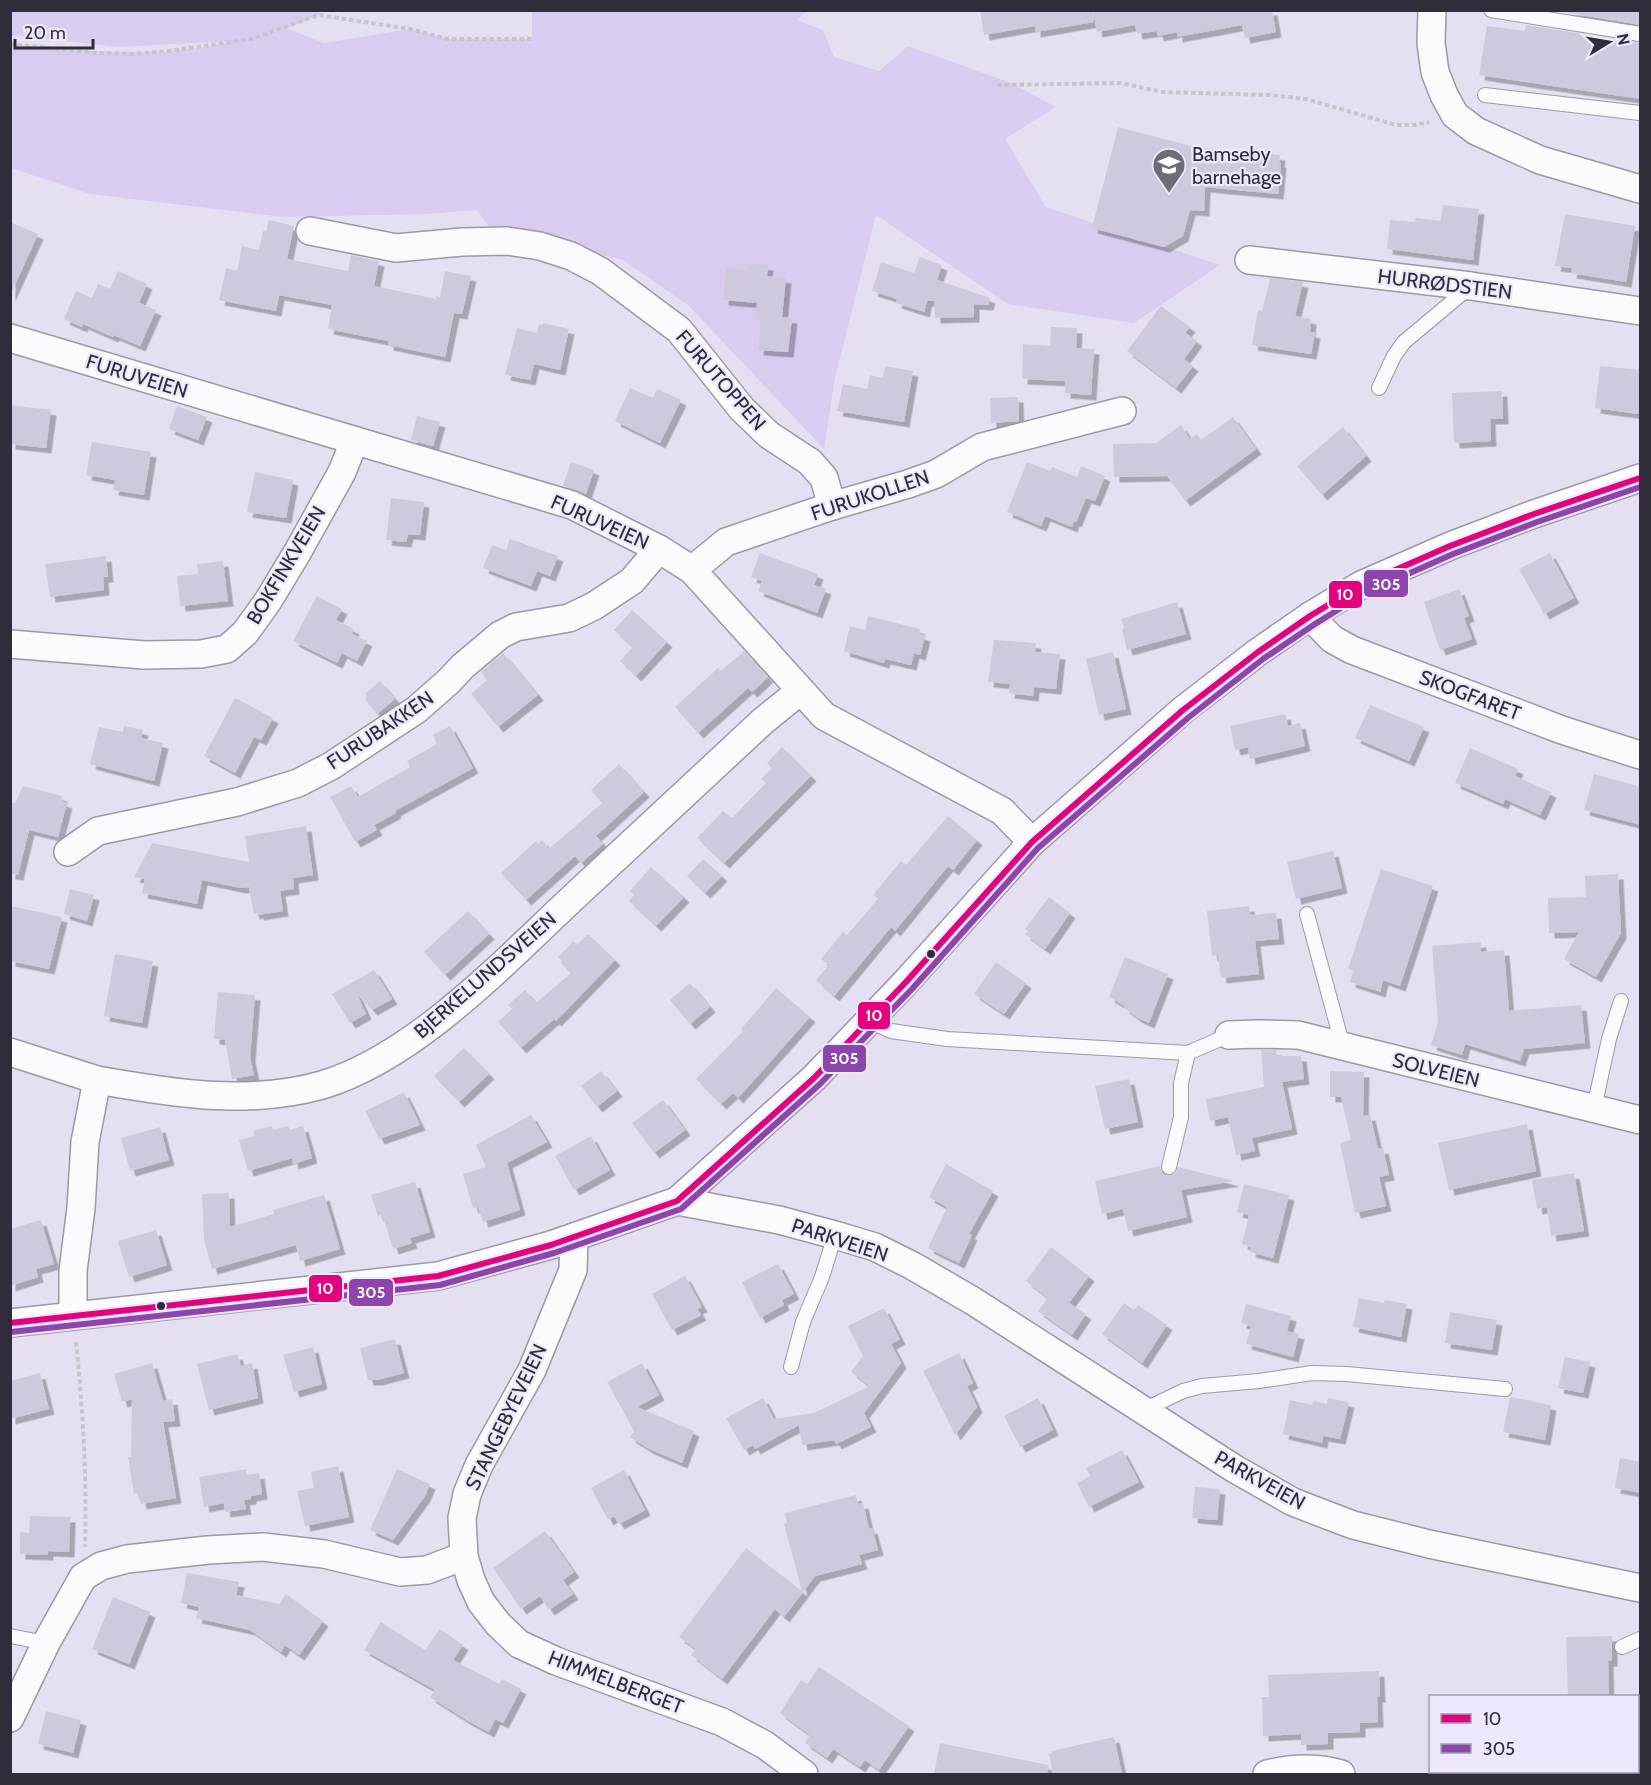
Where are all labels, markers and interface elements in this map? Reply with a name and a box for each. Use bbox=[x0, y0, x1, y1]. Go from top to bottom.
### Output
scale bar bbox=[15, 12, 93, 50]
north arrow bbox=[1579, 12, 1639, 72]
text: 20 m bbox=[24, 22, 66, 44]
text: N bbox=[1613, 32, 1634, 47]
place label: Bamseby barnehage bbox=[1192, 142, 1281, 189]
school or university icon: Bamseby barnehage bbox=[1151, 147, 1187, 194]
street label: HURRØDSTIEN bbox=[1376, 264, 1514, 304]
street label: FURUTOPPEN bbox=[671, 325, 771, 435]
street label: FURUVEIEN bbox=[83, 349, 191, 403]
street label: FURUKOLLEN bbox=[808, 465, 932, 525]
street label: FURUVEIEN bbox=[547, 490, 653, 554]
street label: BOKFINKVEIEN bbox=[241, 502, 331, 628]
line badge: 305 bbox=[1363, 569, 1409, 598]
text: 305 bbox=[1372, 575, 1400, 594]
line badge: 10 bbox=[1328, 580, 1363, 609]
text: 10 bbox=[1336, 585, 1354, 604]
street label: SKOGFARET bbox=[1416, 665, 1524, 725]
street label: FURUBAKKEN bbox=[322, 686, 438, 774]
street label: BJERKELUNDSVEIEN bbox=[409, 907, 561, 1043]
unlabelled marker bbox=[925, 948, 937, 960]
line badge: 10 bbox=[857, 1001, 891, 1030]
text: 10 bbox=[865, 1006, 883, 1025]
line badge: 305 bbox=[822, 1044, 867, 1073]
street label: SOLVEIEN bbox=[1390, 1048, 1482, 1092]
text: 305 bbox=[830, 1049, 858, 1068]
street label: PARKVEIEN bbox=[789, 1213, 891, 1267]
line badge: 10 bbox=[308, 1274, 343, 1303]
line badge: 305 bbox=[348, 1278, 394, 1307]
text: 10 bbox=[316, 1279, 334, 1298]
text: 305 bbox=[357, 1283, 385, 1302]
unlabelled marker bbox=[155, 1300, 167, 1312]
street label: STANGEBYEVEIEN bbox=[460, 1340, 552, 1494]
street label: PARKVEIEN bbox=[1210, 1445, 1310, 1515]
street label: HIMMELBERGET bbox=[545, 1645, 687, 1719]
legend bbox=[1429, 1695, 1639, 1773]
text: 10 bbox=[1483, 1708, 1501, 1730]
text: 305 bbox=[1483, 1738, 1515, 1760]

